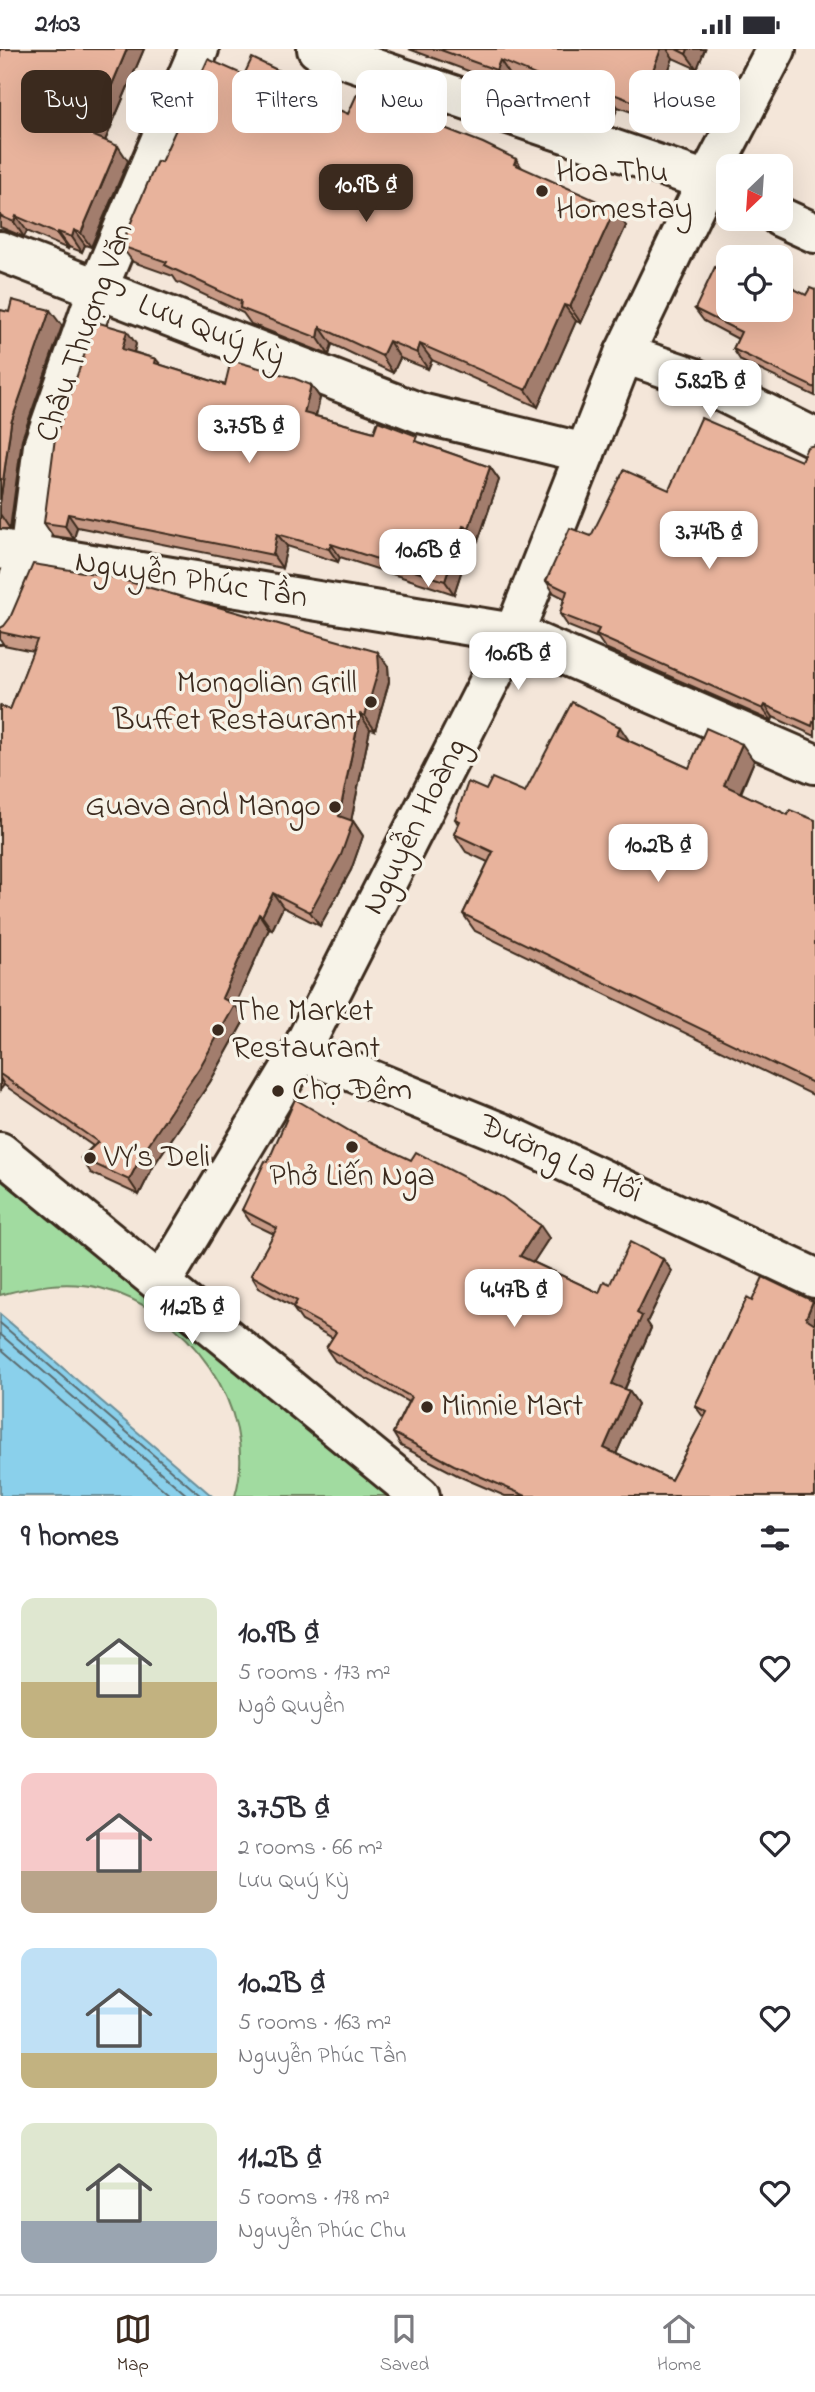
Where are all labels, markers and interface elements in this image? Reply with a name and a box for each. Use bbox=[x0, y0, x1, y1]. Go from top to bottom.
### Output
text: 21:03 bbox=[35, 6, 80, 44]
chip: Buy bbox=[21, 70, 112, 133]
chip: Rent bbox=[126, 70, 218, 133]
chip: Filters bbox=[232, 70, 342, 133]
chip: New bbox=[356, 70, 447, 133]
chip: Apartment bbox=[461, 70, 615, 133]
chip: House bbox=[629, 70, 740, 133]
place label: Hoa Thu Homestay bbox=[556, 150, 693, 234]
north arrow bbox=[716, 154, 793, 231]
map controls bbox=[716, 154, 793, 322]
pin: 10.9B ₫ bbox=[301, 165, 431, 224]
text: 10.9B ₫ bbox=[335, 170, 397, 203]
marker: Hoa Thu Homestay bbox=[534, 183, 550, 199]
street label: Châu Thượng Văn bbox=[25, 217, 147, 449]
button: locate bbox=[716, 245, 793, 322]
street label: Lưu Quý Kỳ bbox=[131, 282, 291, 382]
pin: 5.82B ₫ bbox=[645, 361, 775, 420]
text: 5.82B ₫ bbox=[674, 366, 746, 399]
pin: 3.75B ₫ bbox=[184, 405, 314, 465]
text: 3.75B ₫ bbox=[214, 411, 284, 444]
pin: 3.74B ₫ bbox=[644, 511, 774, 571]
text: 3.74B ₫ bbox=[676, 517, 742, 550]
pin: 10.6B ₫ bbox=[363, 529, 493, 589]
text: 10.6B ₫ bbox=[395, 535, 461, 568]
street label: Nguyễn Phúc Tần bbox=[71, 539, 311, 623]
pin: 10.6B ₫ bbox=[453, 633, 583, 692]
text: 10.6B ₫ bbox=[485, 638, 551, 671]
place label: Mongolian Grill Buffet Restaurant bbox=[112, 661, 357, 745]
marker: Mongolian Grill Buffet Restaurant bbox=[363, 694, 379, 710]
street label: Nguyễn Hoàng bbox=[351, 730, 481, 924]
place label: Guava and Mango bbox=[85, 784, 321, 831]
marker: Guava and Mango bbox=[327, 799, 343, 815]
pin: 10.2B ₫ bbox=[593, 825, 723, 884]
text: 10.2B ₫ bbox=[625, 830, 691, 863]
place label: The Market Restaurant bbox=[232, 989, 381, 1073]
marker: The Market Restaurant bbox=[210, 1022, 226, 1038]
place label: Chợ Đêm bbox=[292, 1068, 412, 1115]
marker: Chợ Đêm bbox=[270, 1083, 286, 1099]
street label: Đường La Hối bbox=[470, 1103, 649, 1217]
place label: VY’s Deli bbox=[103, 1135, 210, 1182]
marker: Phở Liến Nga bbox=[344, 1139, 360, 1155]
marker: VY’s Deli bbox=[82, 1150, 98, 1166]
place label: Phở Liến Nga bbox=[269, 1154, 435, 1201]
pin: 4.47B ₫ bbox=[449, 1269, 579, 1329]
text: 4.47B ₫ bbox=[481, 1275, 547, 1308]
pin: 11.2B ₫ bbox=[127, 1287, 257, 1346]
text: 11.2B ₫ bbox=[160, 1292, 224, 1325]
place label: Minnie Mart bbox=[441, 1384, 583, 1431]
marker: Minnie Mart bbox=[419, 1399, 435, 1415]
text: 9 homes bbox=[21, 1516, 119, 1560]
icon: filters bbox=[756, 1519, 794, 1557]
text: 10.9B ₫ bbox=[238, 1613, 319, 1657]
icon: home bbox=[77, 1626, 161, 1710]
icon: heart bbox=[756, 1649, 794, 1687]
text: 5 rooms · 173 m² bbox=[238, 1657, 391, 1690]
text: Ngô Quyền bbox=[238, 1690, 345, 1723]
text: 3.75B ₫ bbox=[238, 1788, 329, 1832]
icon: home bbox=[77, 1801, 161, 1885]
icon: heart bbox=[756, 1824, 794, 1862]
text: 2 rooms · 66 m² bbox=[238, 1832, 383, 1865]
text: Lưu Quý Kỳ bbox=[238, 1865, 349, 1898]
text: 10.2B ₫ bbox=[238, 1963, 325, 2007]
icon: home bbox=[77, 1976, 161, 2060]
icon: heart bbox=[756, 1999, 794, 2037]
text: 5 rooms · 163 m² bbox=[238, 2007, 391, 2040]
text: Nguyễn Phúc Tần bbox=[238, 2040, 407, 2073]
text: 11.2B ₫ bbox=[238, 2138, 322, 2182]
icon: home bbox=[77, 2151, 161, 2235]
icon: heart bbox=[756, 2174, 794, 2212]
text: 5 rooms · 178 m² bbox=[238, 2182, 390, 2215]
text: Nguyễn Phúc Chu bbox=[238, 2215, 406, 2248]
tab: Map bbox=[114, 2310, 152, 2379]
tab: Saved bbox=[380, 2310, 429, 2379]
tab: Home bbox=[657, 2310, 701, 2379]

